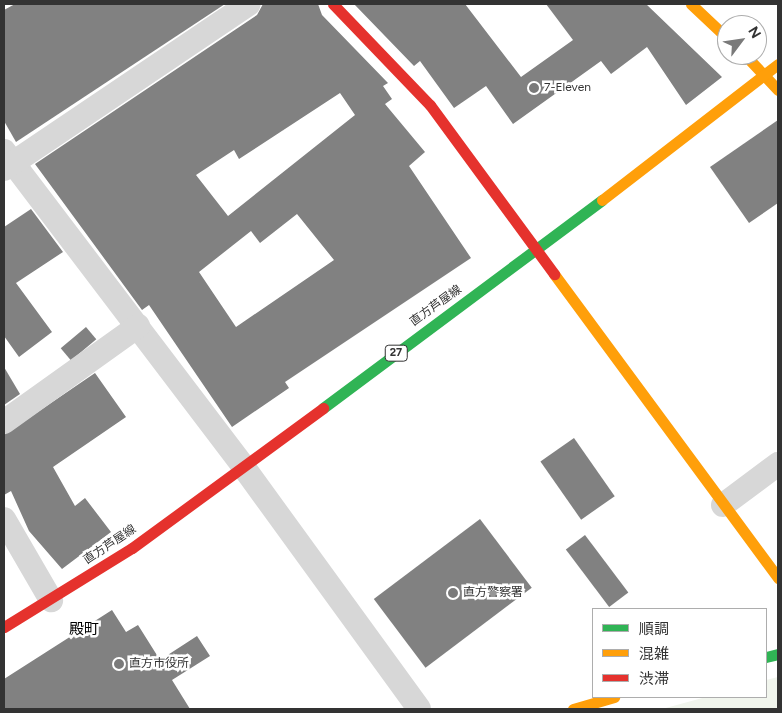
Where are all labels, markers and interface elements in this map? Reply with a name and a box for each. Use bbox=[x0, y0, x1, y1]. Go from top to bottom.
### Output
north arrow bbox=[717, 15, 767, 65]
text: N bbox=[744, 24, 764, 42]
place label: 7-Eleven bbox=[544, 81, 591, 95]
marker: 7-Eleven bbox=[528, 82, 540, 94]
street label: 直方芦屋線 bbox=[407, 283, 465, 329]
road number: 27 bbox=[385, 344, 407, 362]
street label: 直方芦屋線 bbox=[81, 522, 139, 568]
place label: 直方警察署 bbox=[463, 586, 523, 600]
marker: 直方警察署 bbox=[447, 587, 459, 599]
legend bbox=[592, 608, 767, 698]
text: 順調 bbox=[639, 620, 669, 638]
district label: 殿町 bbox=[69, 621, 99, 639]
text: 混雑 bbox=[639, 645, 669, 663]
place label: 直方市役所 bbox=[129, 657, 189, 671]
marker: 直方市役所 bbox=[113, 658, 125, 670]
text: 渋滞 bbox=[639, 670, 669, 688]

